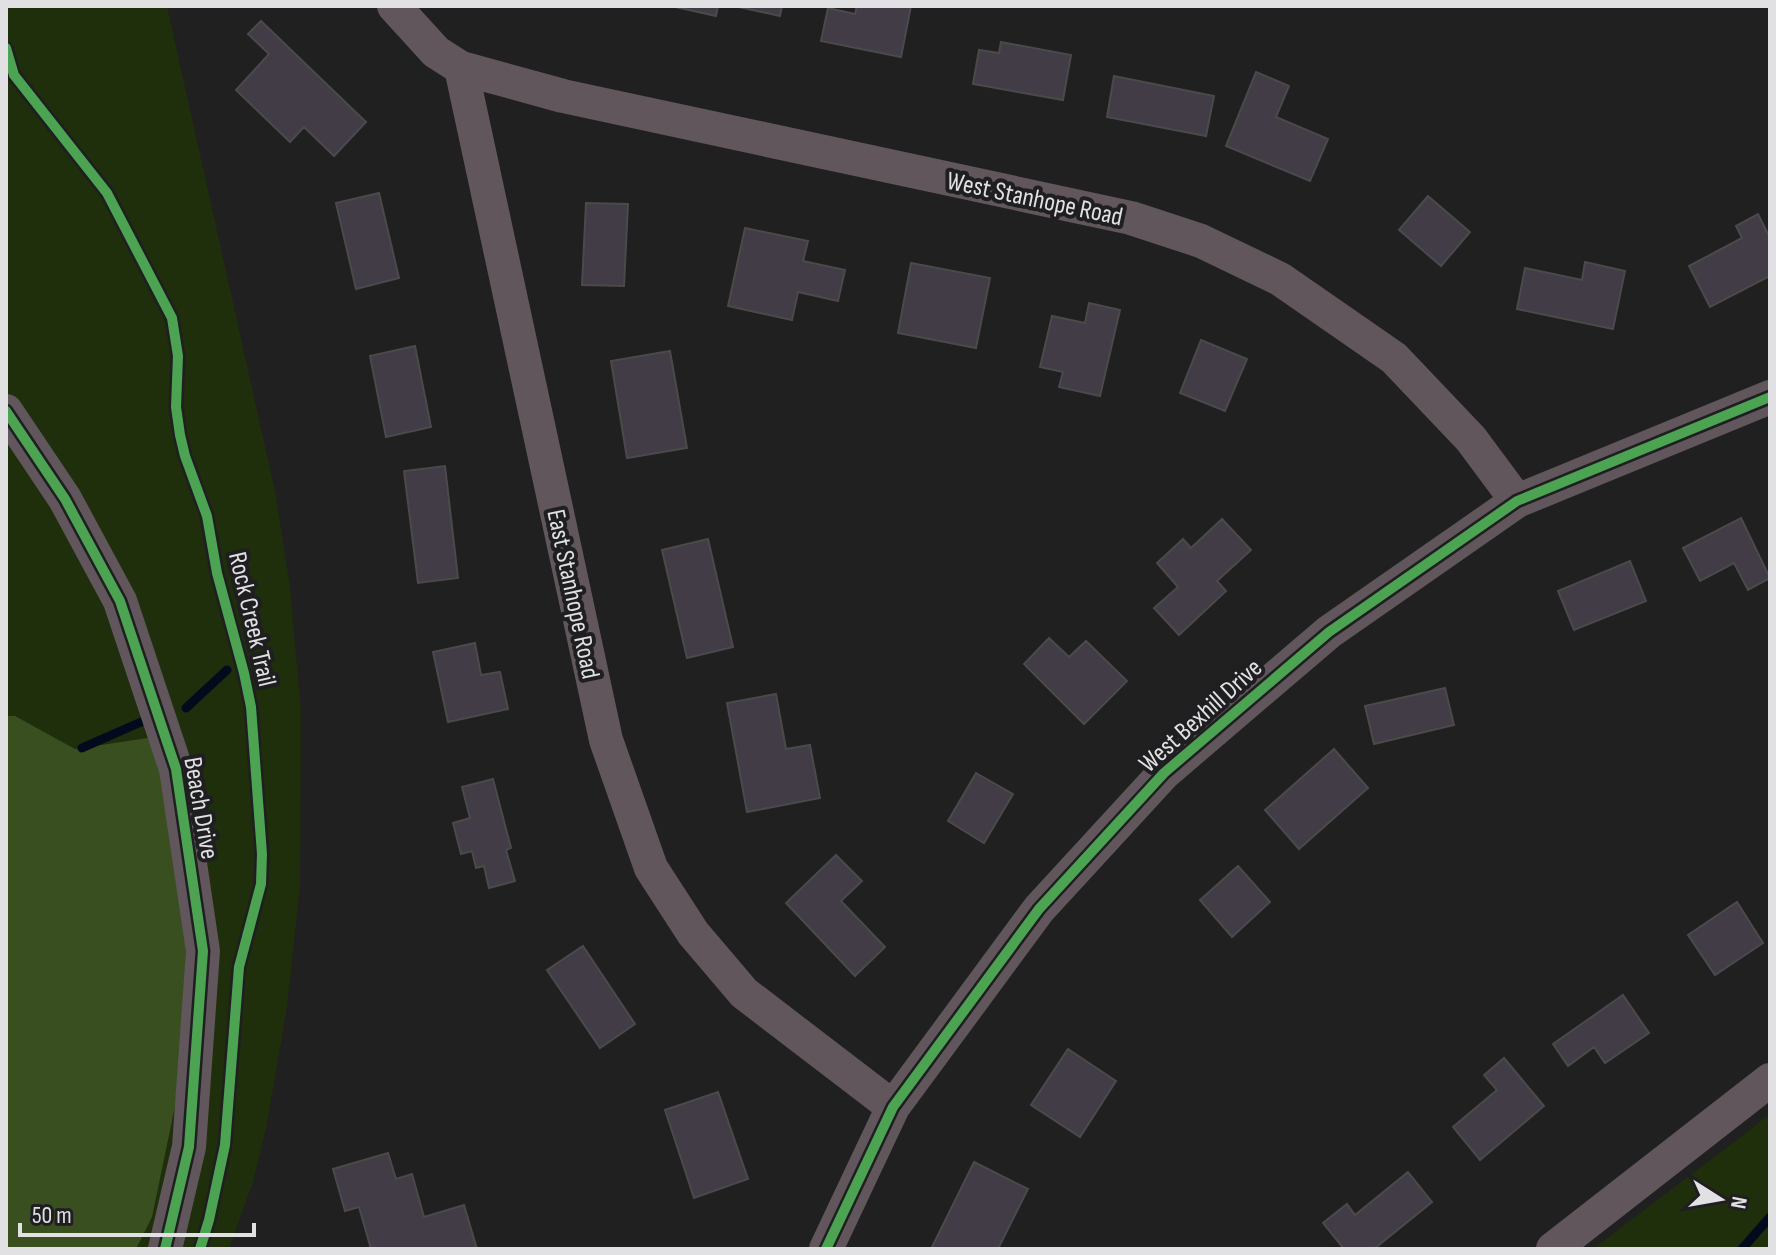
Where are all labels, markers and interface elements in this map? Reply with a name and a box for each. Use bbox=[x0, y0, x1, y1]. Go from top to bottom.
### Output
street label: West Stanhope Road bbox=[944, 166, 1125, 233]
street label: East Stanhope Road bbox=[539, 507, 606, 682]
street label: Rock Creek Trail bbox=[221, 549, 282, 689]
street label: West Bexhill Drive bbox=[1133, 653, 1269, 780]
street label: Beach Drive bbox=[176, 755, 225, 862]
north arrow bbox=[1680, 1159, 1760, 1239]
scale bar bbox=[20, 1187, 254, 1237]
text: N bbox=[1724, 1194, 1753, 1211]
text: 50 m bbox=[32, 1201, 72, 1230]

